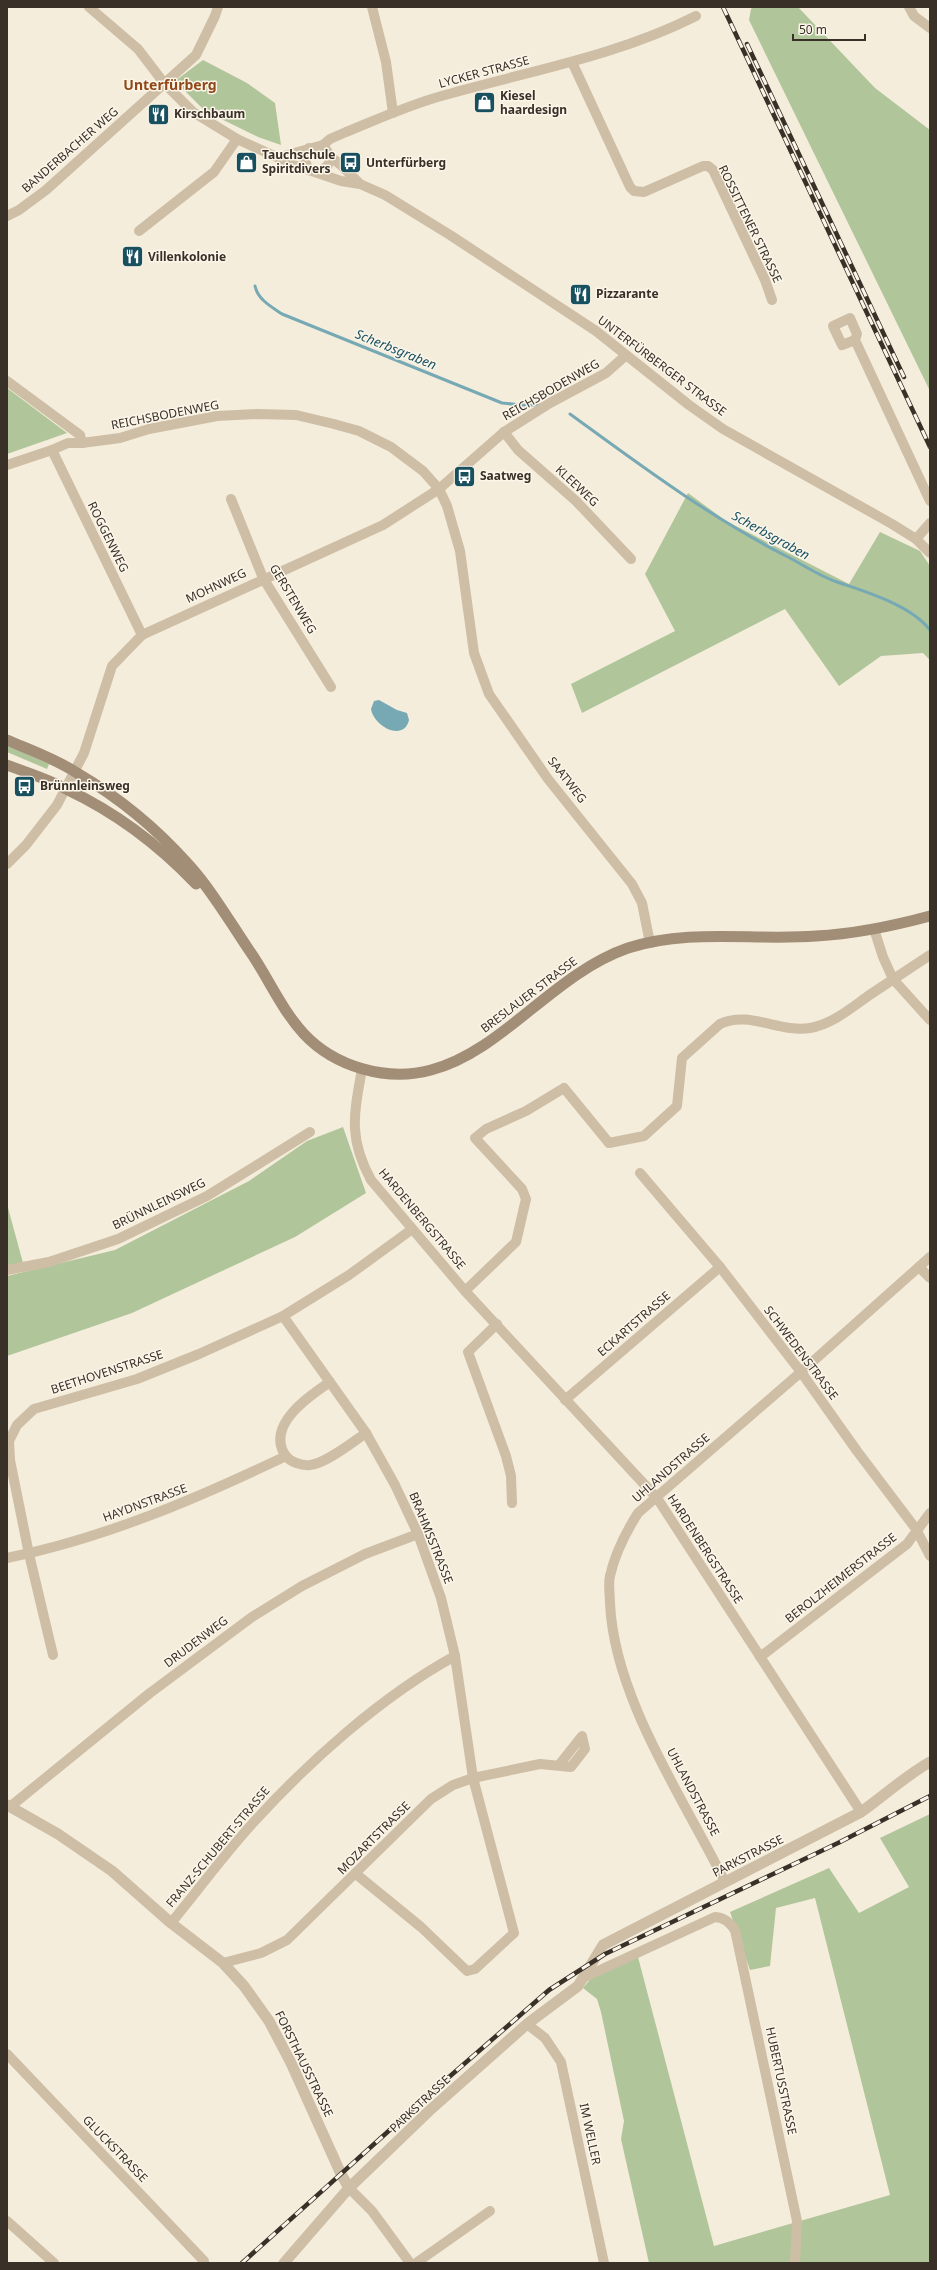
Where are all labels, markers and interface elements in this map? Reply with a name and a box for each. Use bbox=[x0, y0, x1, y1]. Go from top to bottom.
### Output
scale bar bbox=[793, 16, 865, 42]
text: 50 m bbox=[799, 21, 827, 38]
street label: LYCKER STRASSE bbox=[437, 51, 531, 92]
district label: Unterfürberg bbox=[123, 75, 217, 94]
place label: Kiesel haardesign bbox=[500, 87, 567, 118]
shop icon: Kiesel haardesign bbox=[472, 90, 498, 116]
restaurant icon: Kirschbaum bbox=[146, 101, 172, 127]
street label: BANDERBACHER WEG bbox=[18, 103, 122, 196]
place label: Kirschbaum bbox=[174, 105, 245, 122]
place label: Tauchschule Spiritdivers bbox=[262, 146, 336, 177]
shop icon: Tauchschule Spiritdivers bbox=[234, 149, 260, 175]
bus stop icon: Unterfürberg bbox=[338, 150, 364, 176]
place label: Unterfürberg bbox=[366, 154, 446, 171]
street label: ROSSITTENER STRASSE bbox=[715, 162, 786, 285]
restaurant icon: Villenkolonie bbox=[119, 244, 145, 270]
place label: Villenkolonie bbox=[148, 248, 226, 265]
restaurant icon: Pizzarante bbox=[568, 281, 594, 307]
place label: Pizzarante bbox=[596, 285, 659, 302]
street label: UNTERFÜRBERGER STRASSE bbox=[594, 311, 730, 420]
water label: Scherbsgraben bbox=[353, 325, 439, 373]
street label: REICHSBODENWEG bbox=[499, 355, 602, 424]
street label: REICHSBODENWEG bbox=[110, 396, 220, 433]
street label: KLEEWEG bbox=[552, 461, 603, 510]
bus stop icon: Saatweg bbox=[452, 463, 478, 489]
place label: Saatweg bbox=[480, 467, 531, 484]
street label: ROGGENWEG bbox=[84, 499, 133, 575]
water label: Scherbsgraben bbox=[729, 506, 813, 564]
street label: GERSTENWEG bbox=[266, 561, 321, 637]
street label: MOHNWEG bbox=[183, 564, 249, 607]
street label: SAATWEG bbox=[544, 753, 591, 806]
bus stop icon: Brünnleinsweg bbox=[11, 773, 37, 799]
place label: Brünnleinsweg bbox=[40, 777, 130, 794]
street label: BRESLAUER STRASSE bbox=[477, 953, 580, 1037]
street label: HARDENBERGSTRASSE bbox=[375, 1164, 470, 1273]
street label: BRÜNNLEINSWEG bbox=[109, 1174, 208, 1233]
street label: ECKARTSTRASSE bbox=[593, 1287, 674, 1360]
street label: SCHWEDENSTRASSE bbox=[760, 1302, 842, 1403]
street label: BEETHOVENSTRASSE bbox=[48, 1345, 165, 1398]
street label: UHLANDSTRASSE bbox=[628, 1429, 713, 1506]
street label: HAYDNSTRASSE bbox=[100, 1479, 189, 1526]
street label: BRAHMSSTRASSE bbox=[405, 1489, 458, 1586]
street label: HARDENBERGSTRASSE bbox=[664, 1491, 747, 1607]
street label: BEROLZHEIMERSTRASSE bbox=[781, 1529, 900, 1627]
street label: DRUDENWEG bbox=[160, 1612, 231, 1671]
street label: UHLANDSTRASSE bbox=[663, 1745, 724, 1839]
street label: FRANZ-SCHUBERT-STRASSE bbox=[162, 1783, 273, 1911]
street label: MOZARTSTRASSE bbox=[333, 1797, 414, 1878]
street label: PARKSTRASSE bbox=[709, 1830, 786, 1881]
street label: FORSTHAUSSTRASSE bbox=[271, 2008, 338, 2120]
street label: HUBERTUSSTRASSE bbox=[762, 2025, 801, 2136]
street label: PARKSTRASSE bbox=[386, 2071, 454, 2136]
street label: IM WELLER bbox=[576, 2102, 605, 2167]
street label: GLUCKSTRASSE bbox=[79, 2111, 152, 2186]

